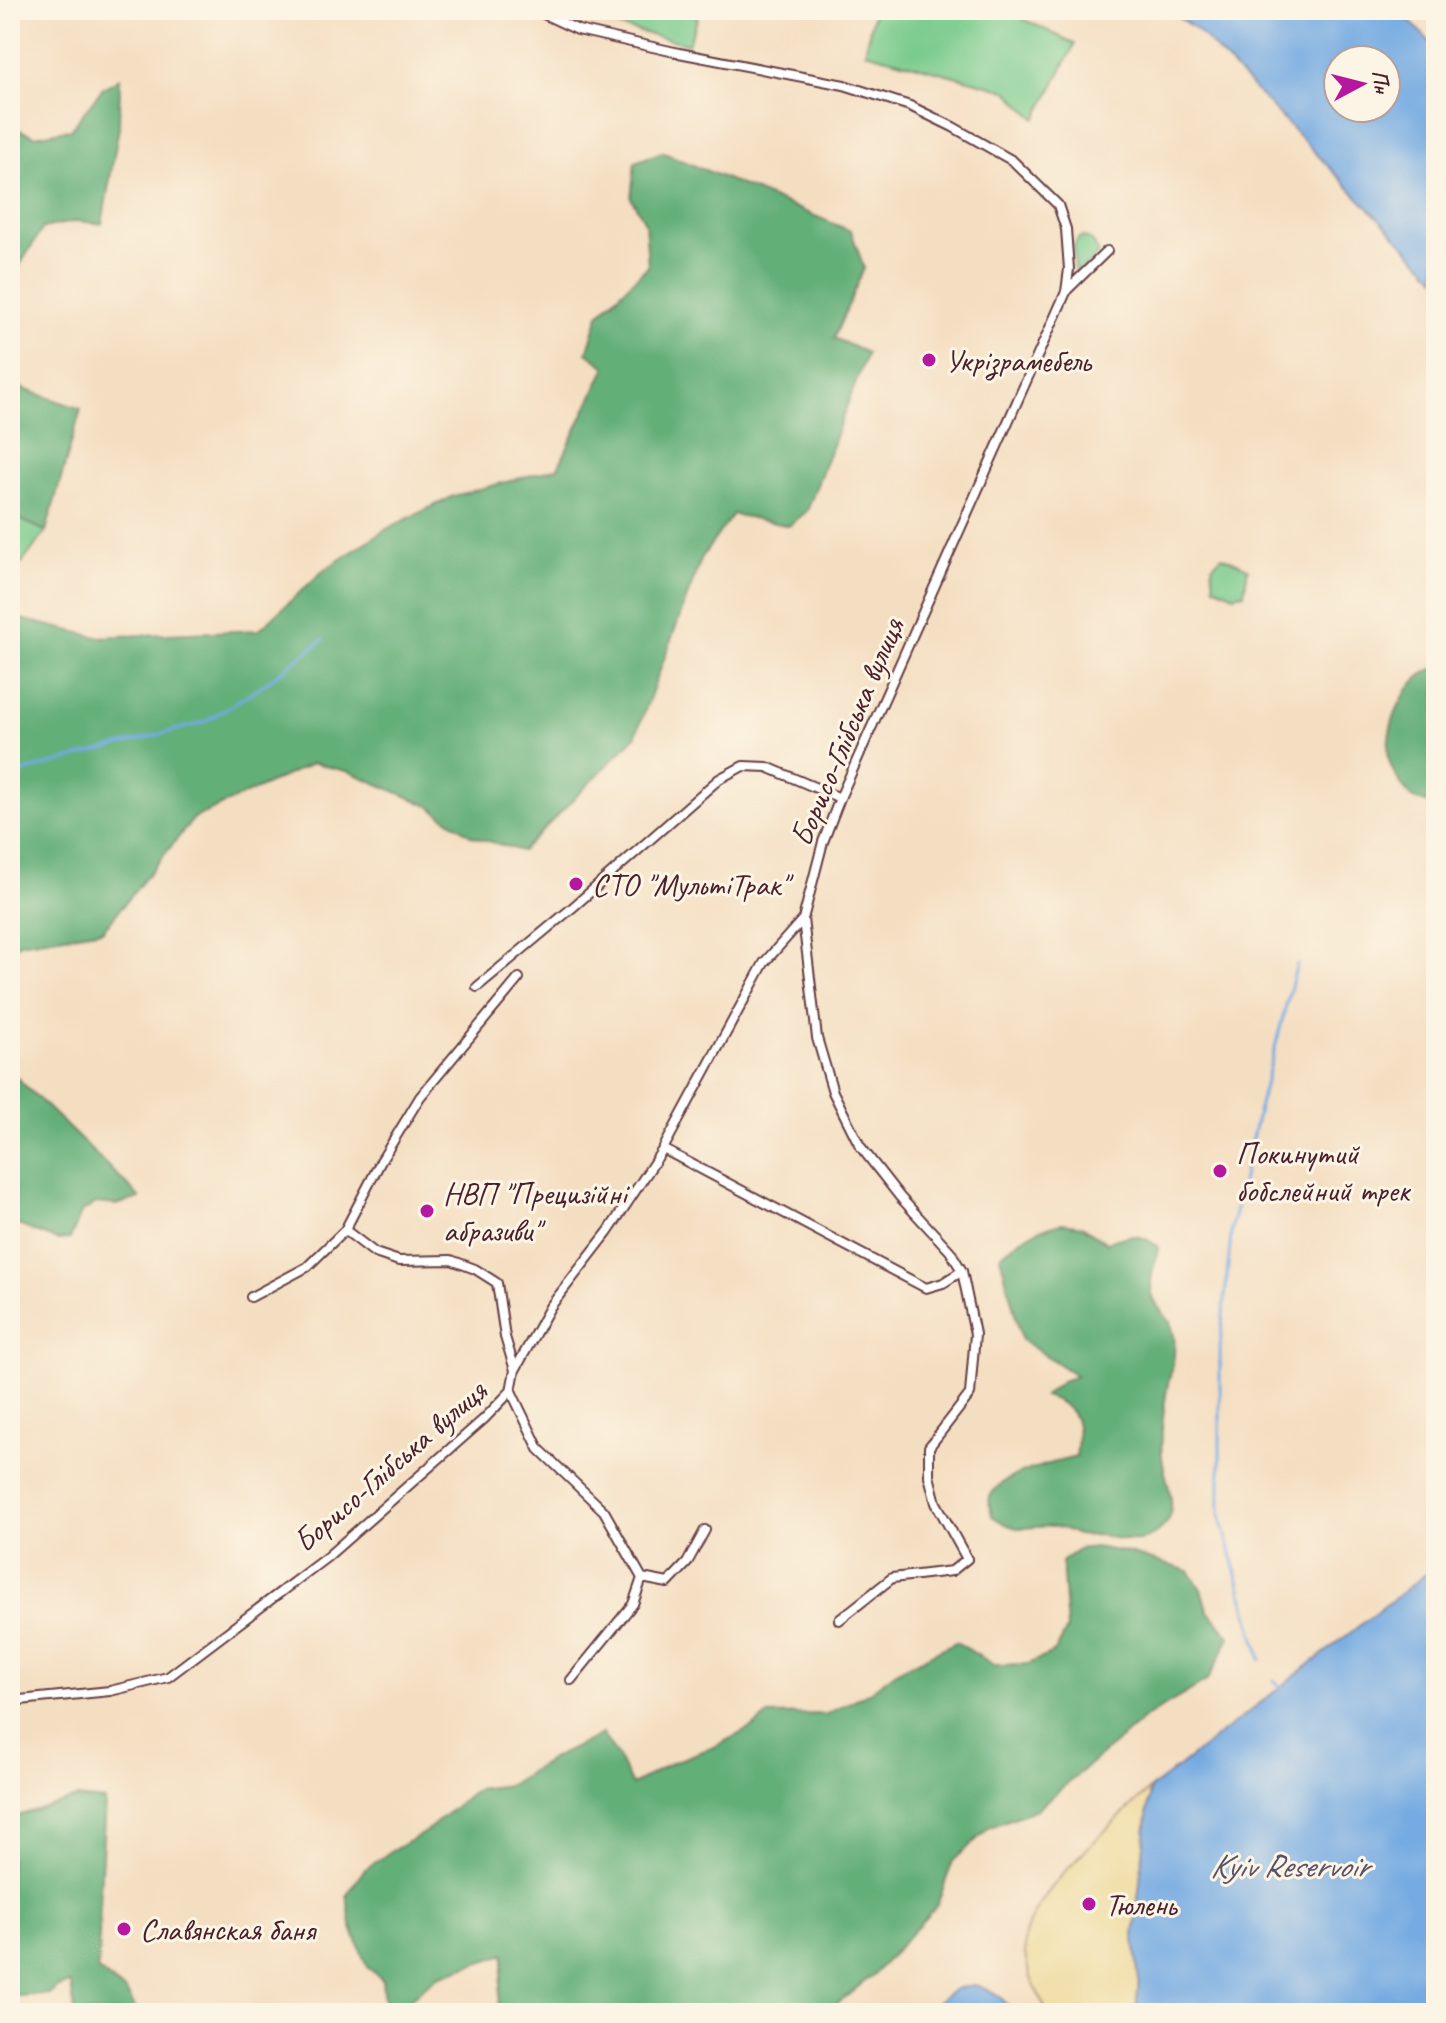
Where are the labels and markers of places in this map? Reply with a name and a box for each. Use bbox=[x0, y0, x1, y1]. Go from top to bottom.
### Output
place label: Укрізрамебель bbox=[945, 340, 1093, 381]
marker: Укрізрамебель bbox=[920, 351, 938, 369]
place label: СТО "МультіТрак" bbox=[592, 864, 794, 905]
marker: СТО "МультіТрак" bbox=[567, 875, 585, 893]
place label: Покинутий бобслейний трек bbox=[1236, 1133, 1412, 1211]
marker: Покинутий бобслейний трек bbox=[1211, 1162, 1229, 1180]
place label: НВП "Прецизійні абразиви" bbox=[443, 1173, 631, 1251]
marker: НВП "Прецизійні абразиви" bbox=[418, 1202, 436, 1220]
place label: Тюлень bbox=[1105, 1884, 1178, 1925]
marker: Тюлень bbox=[1080, 1895, 1098, 1913]
place label: Славянская баня bbox=[140, 1909, 317, 1950]
marker: Славянская баня bbox=[115, 1920, 133, 1938]

